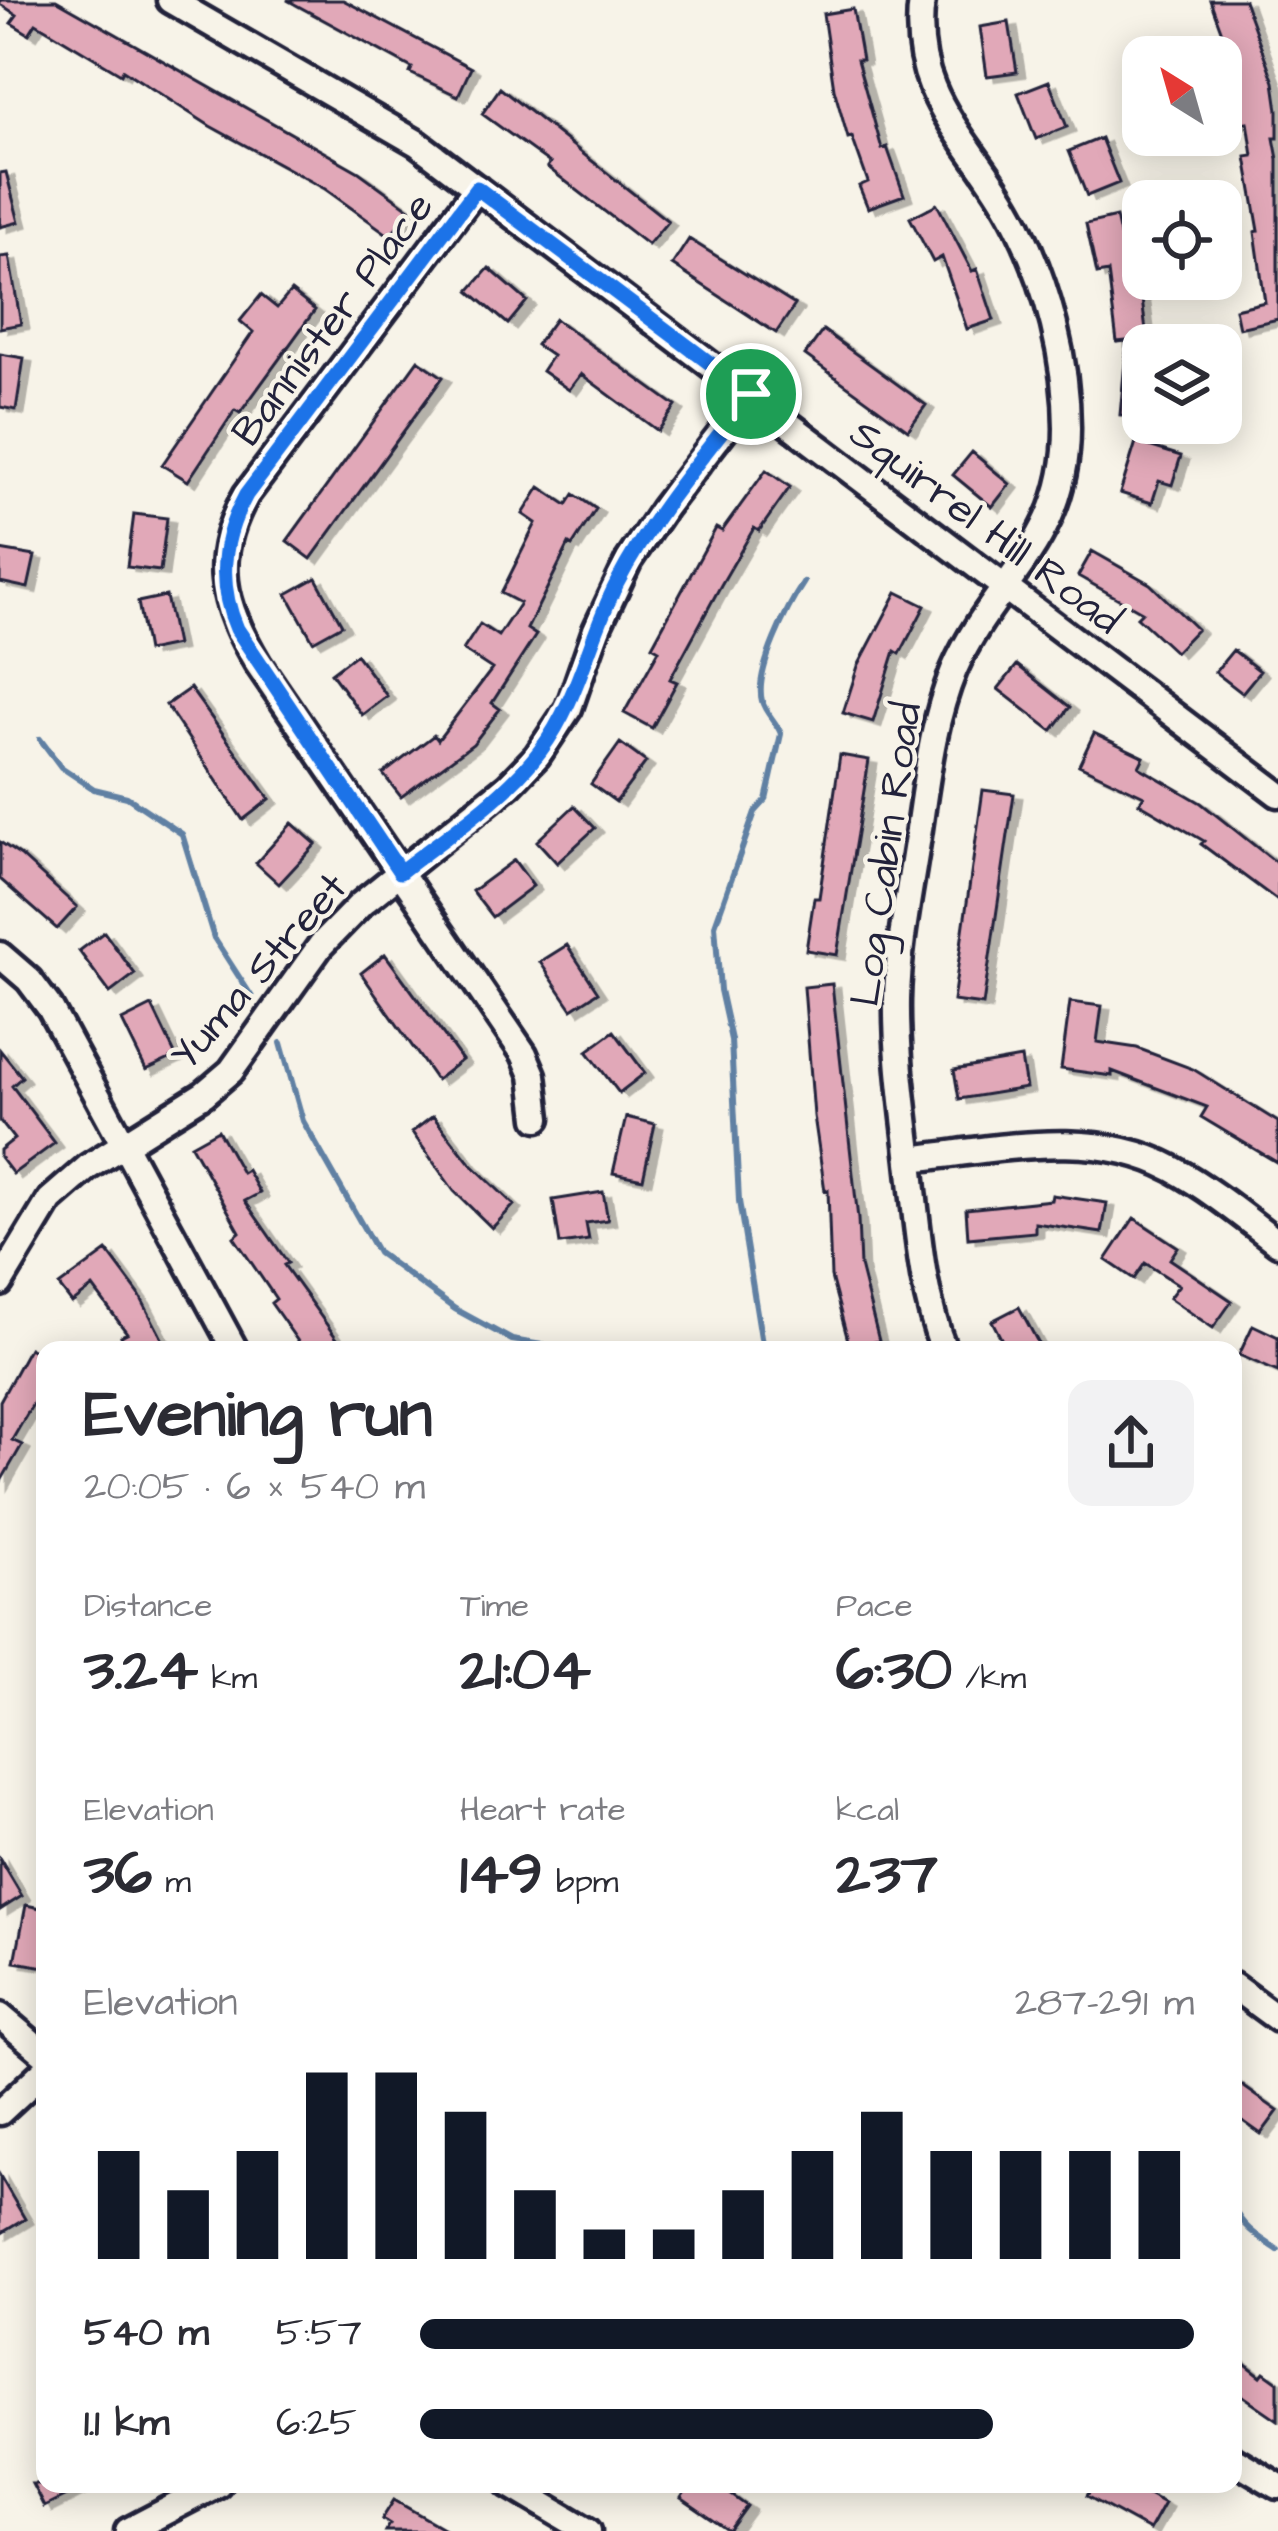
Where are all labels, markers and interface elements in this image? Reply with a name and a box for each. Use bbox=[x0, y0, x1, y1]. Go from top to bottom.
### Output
north arrow bbox=[1122, 36, 1242, 156]
map controls bbox=[1122, 36, 1242, 444]
button: locate bbox=[1122, 180, 1242, 300]
street label: Bannister Place bbox=[219, 181, 448, 459]
button: layers bbox=[1122, 324, 1242, 444]
pin bbox=[700, 343, 802, 445]
icon: arrive bbox=[718, 361, 784, 427]
street label: Squirrel Hill Road bbox=[837, 406, 1133, 649]
street label: Log Cabin Road bbox=[837, 699, 937, 1010]
street label: Yuma Street bbox=[157, 861, 361, 1083]
text: Evening run bbox=[84, 1370, 432, 1462]
button: share bbox=[1068, 1380, 1194, 1506]
text: 20:05 · 6 × 540 m bbox=[84, 1461, 425, 1515]
text: Distance bbox=[84, 1583, 212, 1629]
text: Time bbox=[460, 1583, 529, 1629]
text: Pace bbox=[836, 1583, 913, 1629]
text: 3.24 bbox=[84, 1629, 198, 1712]
text: 21:04 bbox=[460, 1629, 591, 1712]
text: 6:30 bbox=[836, 1629, 952, 1712]
text: km bbox=[198, 1655, 257, 1701]
text: /km bbox=[952, 1655, 1026, 1701]
text: Elevation bbox=[84, 1787, 214, 1833]
text: Heart rate bbox=[460, 1787, 626, 1833]
text: kcal bbox=[836, 1787, 899, 1833]
text: 36 bbox=[84, 1833, 152, 1916]
text: 149 bbox=[460, 1833, 543, 1916]
text: 237 bbox=[836, 1833, 938, 1916]
text: m bbox=[152, 1859, 191, 1905]
text: bpm bbox=[543, 1859, 618, 1905]
text: Elevation bbox=[84, 1977, 238, 2031]
text: 287–291 m bbox=[1015, 1977, 1194, 2031]
text: 540 m bbox=[84, 2307, 209, 2361]
text: 5:57 bbox=[276, 2307, 362, 2361]
text: 1.1 km bbox=[84, 2397, 169, 2451]
text: 6:25 bbox=[276, 2397, 357, 2451]

